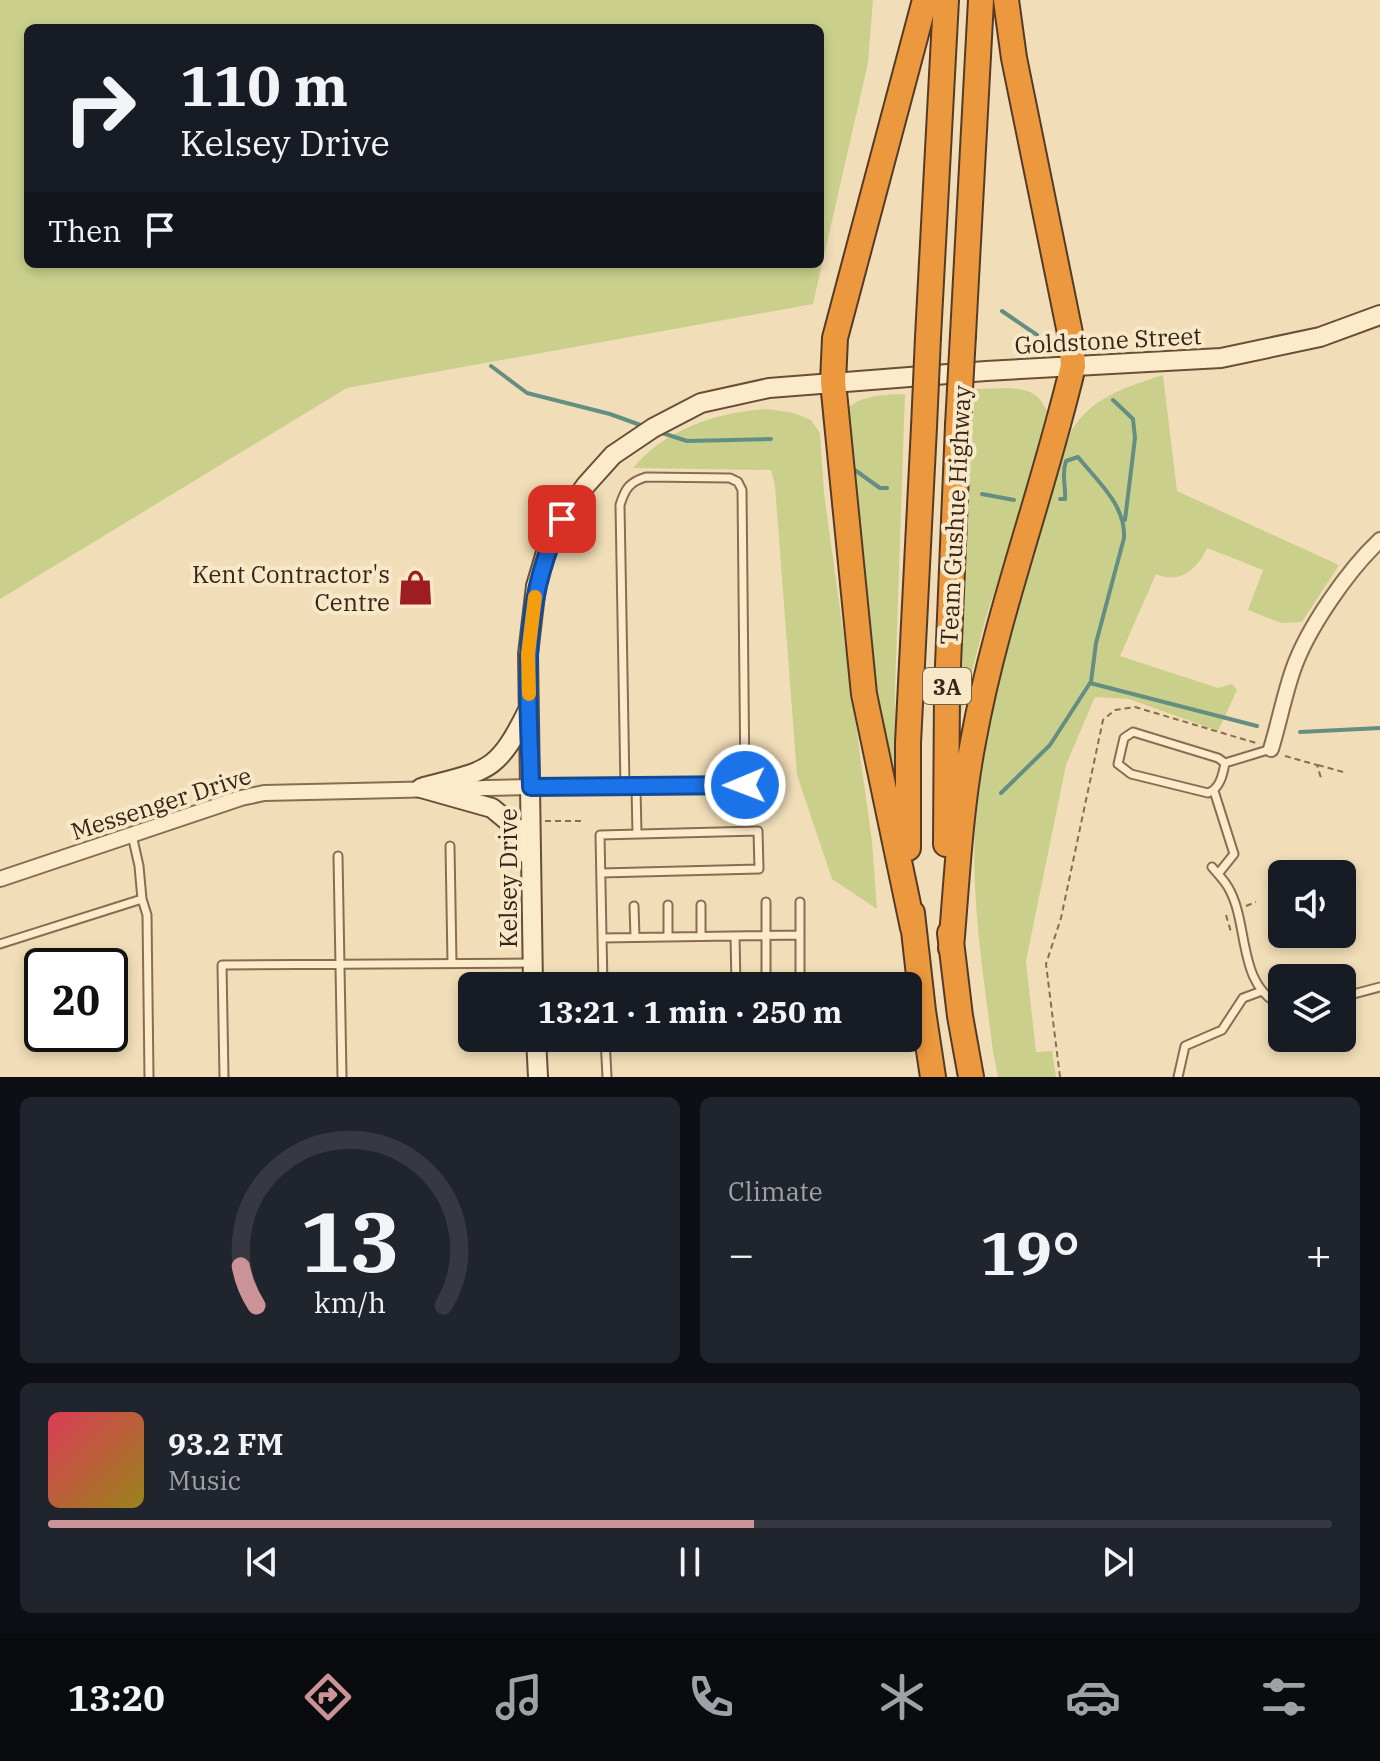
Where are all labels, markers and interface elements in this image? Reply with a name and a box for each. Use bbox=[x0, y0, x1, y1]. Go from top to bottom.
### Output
text: 110 m bbox=[180, 49, 348, 121]
icon: right bbox=[48, 56, 152, 160]
text: Kelsey Drive bbox=[180, 119, 390, 166]
icon: arrive bbox=[138, 208, 182, 252]
text: Then bbox=[48, 211, 122, 250]
street label: Goldstone Street bbox=[1014, 319, 1202, 361]
street label: Team Gushue Highway bbox=[932, 384, 978, 646]
pin bbox=[528, 485, 596, 553]
icon: arrive bbox=[540, 497, 584, 541]
place label: Kent Contractor's Centre bbox=[192, 558, 390, 618]
shop icon: Kent Contractor's Centre bbox=[397, 569, 435, 607]
road number: 3A bbox=[923, 668, 971, 704]
position arrow bbox=[703, 743, 787, 827]
street label: Messenger Drive bbox=[67, 759, 255, 847]
street label: Kelsey Drive bbox=[492, 808, 524, 948]
map controls bbox=[1268, 860, 1356, 1052]
button: sound bbox=[1268, 860, 1356, 948]
speed limit sign: 20 bbox=[24, 948, 128, 1052]
button: layers bbox=[1268, 964, 1356, 1052]
text: 13:21 · 1 min · 250 m bbox=[538, 992, 842, 1031]
text: Climate bbox=[728, 1174, 823, 1208]
text: 13 bbox=[300, 1187, 400, 1295]
text: 19° bbox=[980, 1213, 1080, 1292]
text: − bbox=[728, 1225, 754, 1282]
text: + bbox=[1306, 1225, 1332, 1282]
text: km/h bbox=[314, 1284, 386, 1321]
text: 93.2 FM bbox=[168, 1424, 283, 1463]
text: Music bbox=[168, 1463, 241, 1497]
icon: previous bbox=[240, 1540, 284, 1584]
icon: pause bbox=[668, 1540, 712, 1584]
icon: next bbox=[1096, 1540, 1140, 1584]
icon: directions bbox=[300, 1669, 356, 1725]
icon: music bbox=[491, 1669, 547, 1725]
icon: phone bbox=[683, 1669, 739, 1725]
icon: climate bbox=[874, 1669, 930, 1725]
icon: car bbox=[1065, 1669, 1121, 1725]
icon: filters bbox=[1256, 1669, 1312, 1725]
text: 13:20 bbox=[68, 1674, 165, 1721]

